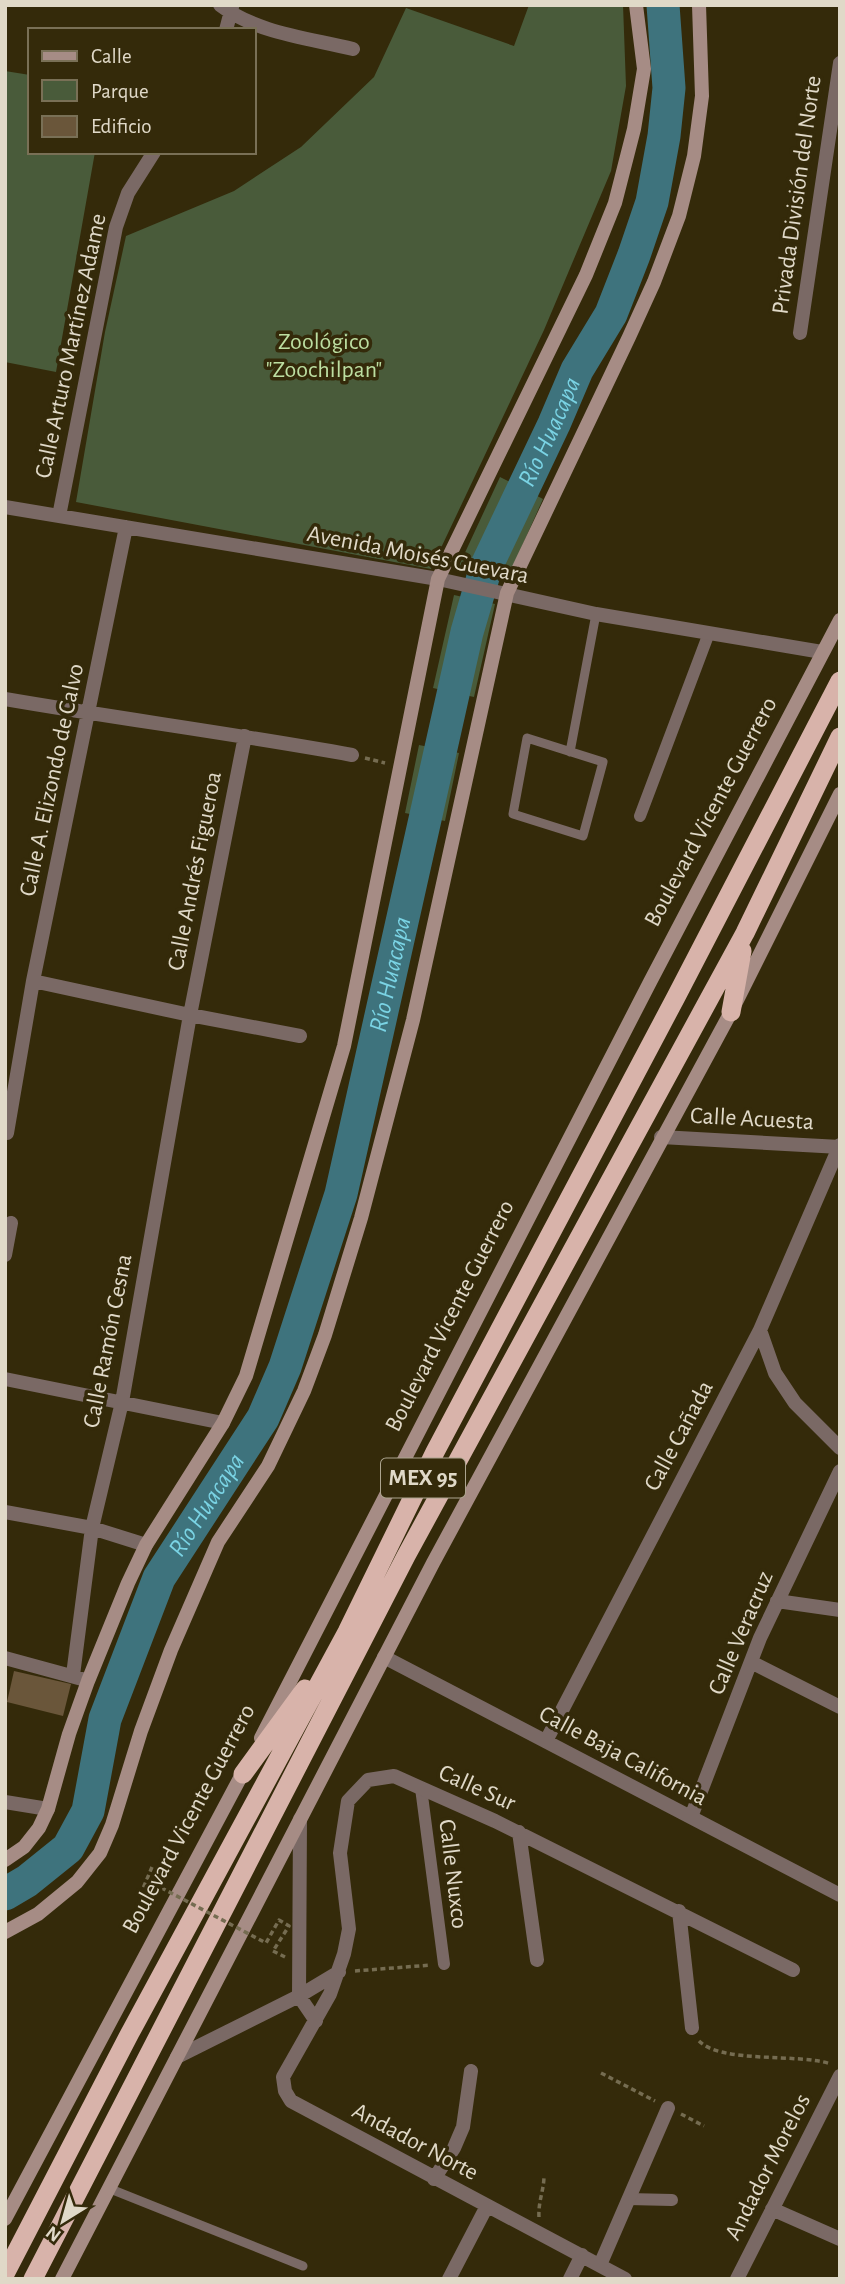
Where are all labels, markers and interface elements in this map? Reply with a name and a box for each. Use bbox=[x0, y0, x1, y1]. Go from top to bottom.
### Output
legend bbox=[28, 28, 256, 154]
text: Calle bbox=[91, 46, 132, 67]
street label: Privada División del Norte bbox=[768, 74, 826, 316]
text: Parque bbox=[91, 81, 149, 102]
text: Edificio bbox=[91, 116, 152, 137]
street label: Calle Arturo Martínez Adame bbox=[31, 211, 111, 481]
park label: Zoológico "Zoochilpan" bbox=[266, 330, 382, 382]
water label: Río Huacapa bbox=[513, 373, 585, 491]
street label: Avenida Moisés Guevara bbox=[305, 522, 531, 588]
street label: Calle A. Elizondo de Calvo bbox=[16, 661, 88, 899]
street label: Boulevard Vicente Guerrero bbox=[640, 693, 782, 931]
street label: Calle Andrés Figueroa bbox=[164, 769, 226, 973]
water label: Río Huacapa bbox=[365, 914, 416, 1035]
street label: Calle Acuesta bbox=[689, 1104, 815, 1134]
street label: Boulevard Vicente Guerrero bbox=[381, 1196, 519, 1436]
street label: Calle Ramón Cesna bbox=[79, 1252, 137, 1430]
street label: Calle Cañada bbox=[640, 1377, 718, 1495]
water label: Río Huacapa bbox=[164, 1449, 249, 1561]
road number: MEX 95 bbox=[381, 1458, 465, 1498]
street label: Calle Veracruz bbox=[704, 1568, 778, 1698]
street label: Boulevard Vicente Guerrero bbox=[118, 1700, 260, 1938]
street label: Calle Baja California bbox=[535, 1702, 711, 1810]
street label: Calle Sur bbox=[435, 1760, 519, 1816]
street label: Calle Nuxco bbox=[434, 1818, 472, 1930]
street label: Andador Morelos bbox=[721, 2090, 815, 2244]
street label: Andador Norte bbox=[348, 2099, 482, 2185]
north arrow bbox=[28, 2186, 98, 2256]
text: N bbox=[43, 2222, 65, 2245]

